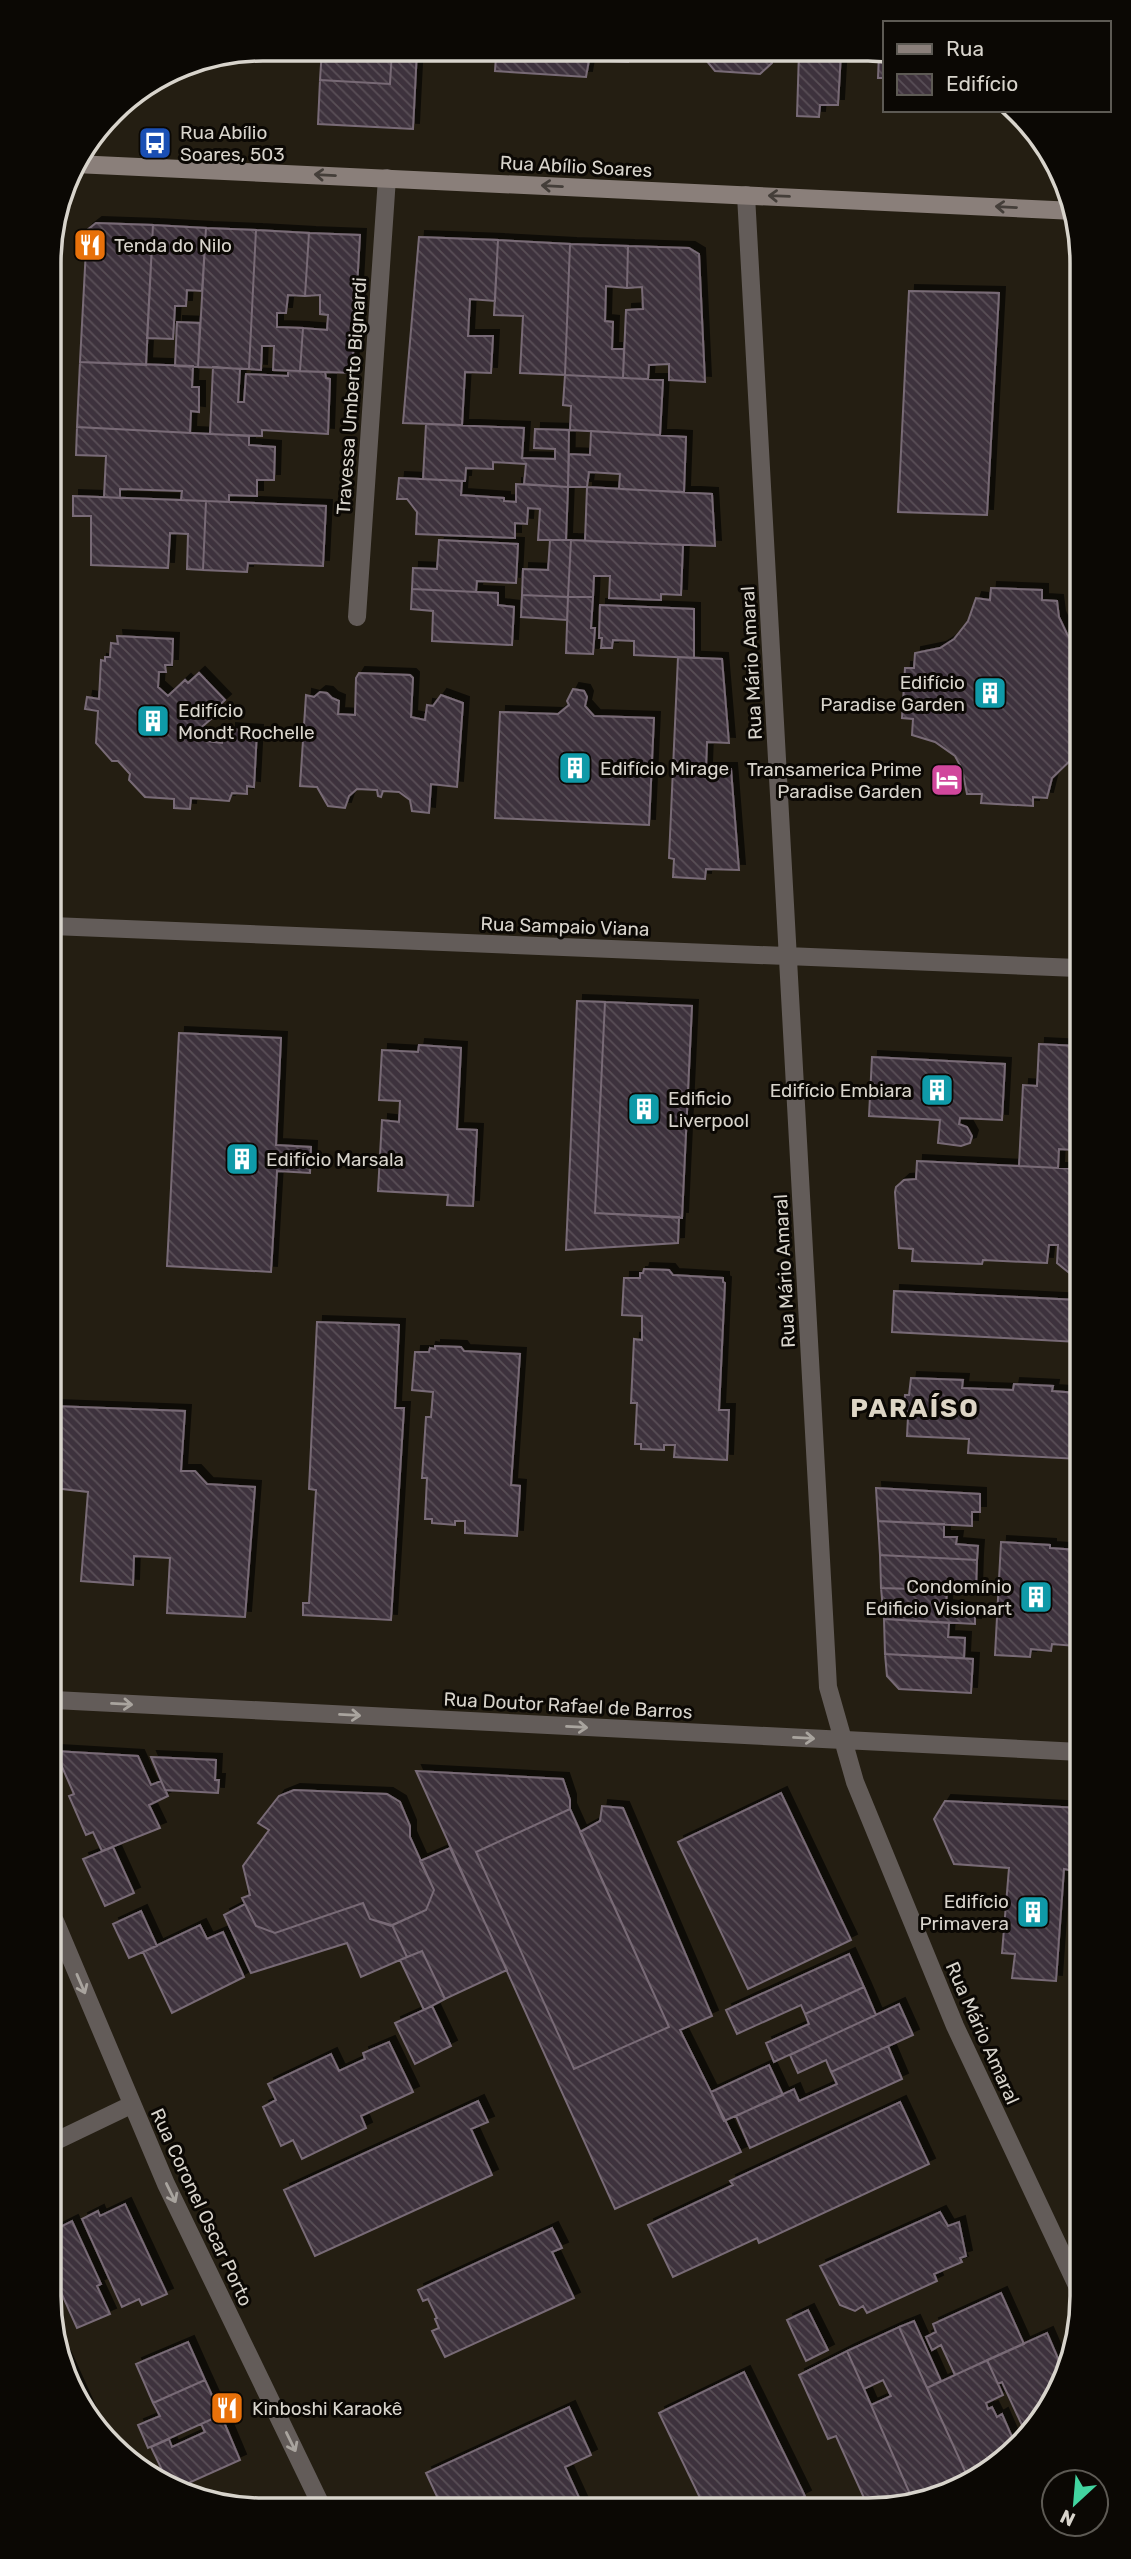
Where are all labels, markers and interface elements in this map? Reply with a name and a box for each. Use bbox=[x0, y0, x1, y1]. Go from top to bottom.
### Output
legend bbox=[883, 21, 1110, 112]
text: Rua bbox=[946, 36, 984, 61]
text: Edifício bbox=[946, 71, 1018, 96]
place label: Rua Abílio Soares, 503 bbox=[180, 121, 285, 166]
bus stop icon: Rua Abílio Soares, 503 bbox=[136, 124, 174, 162]
street label: Rua Abílio Soares bbox=[499, 151, 653, 182]
one-way arrow bbox=[313, 169, 336, 182]
one-way arrow bbox=[541, 179, 564, 192]
one-way arrow bbox=[768, 189, 791, 202]
one-way arrow bbox=[995, 201, 1018, 214]
restaurant icon: Tenda do Nilo bbox=[71, 226, 109, 264]
place label: Tenda do Nilo bbox=[114, 234, 232, 257]
street label: Travessa Umberto Bignardi bbox=[332, 276, 371, 516]
street label: Rua Mário Amaral bbox=[736, 586, 767, 740]
place label: Edifício Paradise Garden bbox=[820, 671, 965, 716]
building icon: Edifício Paradise Garden bbox=[971, 674, 1009, 712]
place label: Edifício Mondt Rochelle bbox=[178, 699, 315, 744]
building icon: Edifício Mondt Rochelle bbox=[134, 702, 172, 740]
building icon: Edifício Mirage bbox=[556, 749, 594, 787]
place label: Edifício Mirage bbox=[600, 757, 729, 780]
place label: Transamerica Prime Paradise Garden bbox=[747, 758, 922, 803]
hotel icon: Transamerica Prime Paradise Garden bbox=[928, 761, 966, 799]
street label: Rua Sampaio Viana bbox=[480, 912, 650, 941]
building icon: Edifício Embiara bbox=[918, 1071, 956, 1109]
place label: Edifício Embiara bbox=[770, 1079, 912, 1102]
place label: Edificio Liverpool bbox=[668, 1087, 749, 1132]
building icon: Edificio Liverpool bbox=[625, 1090, 663, 1128]
building icon: Edifício Marsala bbox=[223, 1140, 261, 1178]
place label: Edifício Marsala bbox=[266, 1148, 404, 1171]
street label: Rua Mário Amaral bbox=[769, 1194, 800, 1348]
district label: PARAÍSO bbox=[850, 1393, 980, 1424]
place label: Condomínio Edificio Visionart bbox=[865, 1575, 1013, 1620]
building icon: Condomínio Edificio Visionart bbox=[1017, 1578, 1055, 1616]
street label: Rua Doutor Rafael de Barros bbox=[443, 1687, 693, 1724]
one-way arrow bbox=[111, 1697, 134, 1710]
one-way arrow bbox=[338, 1709, 361, 1722]
one-way arrow bbox=[565, 1720, 588, 1733]
one-way arrow bbox=[792, 1732, 815, 1745]
place label: Edifício Primavera bbox=[919, 1890, 1009, 1935]
building icon: Edifício Primavera bbox=[1014, 1893, 1052, 1931]
street label: Rua Mário Amaral bbox=[941, 1958, 1024, 2108]
one-way arrow bbox=[75, 1973, 88, 1995]
street label: Rua Coronel Oscar Porto bbox=[146, 2105, 257, 2310]
one-way arrow bbox=[164, 2182, 178, 2203]
restaurant icon: Kinboshi Karaokê bbox=[208, 2389, 246, 2427]
place label: Kinboshi Karaokê bbox=[252, 2397, 402, 2420]
one-way arrow bbox=[285, 2431, 298, 2452]
north arrow bbox=[1040, 2468, 1110, 2538]
text: N bbox=[1057, 2504, 1079, 2531]

